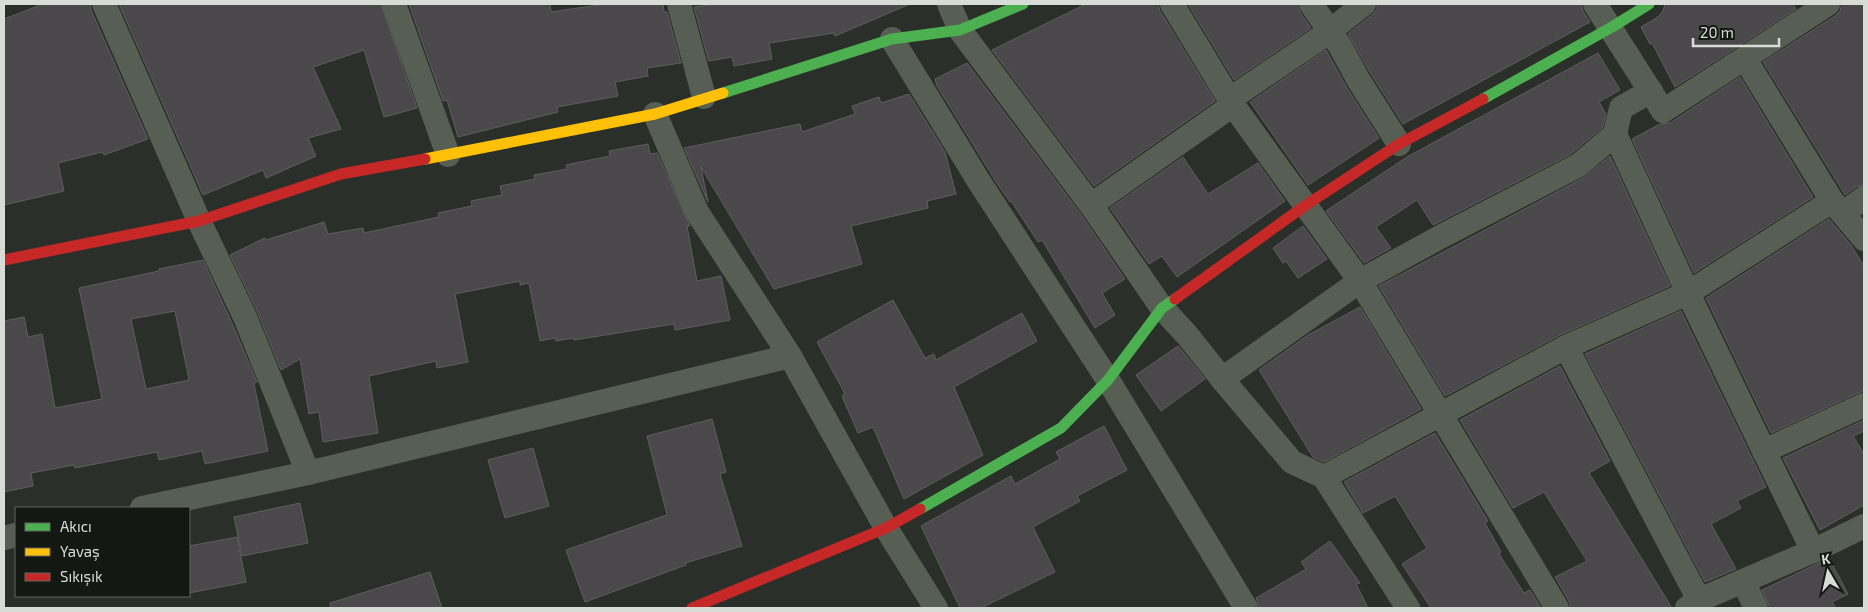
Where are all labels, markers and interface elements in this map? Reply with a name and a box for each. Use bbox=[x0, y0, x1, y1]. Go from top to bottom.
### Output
scale bar bbox=[1693, 15, 1779, 47]
text: 20 m bbox=[1700, 23, 1734, 41]
legend bbox=[15, 507, 190, 597]
text: Akıcı bbox=[60, 517, 92, 535]
text: Yavaş bbox=[60, 542, 100, 561]
north arrow bbox=[1803, 547, 1853, 597]
text: K bbox=[1820, 550, 1832, 568]
text: Sıkışık bbox=[60, 567, 103, 586]

